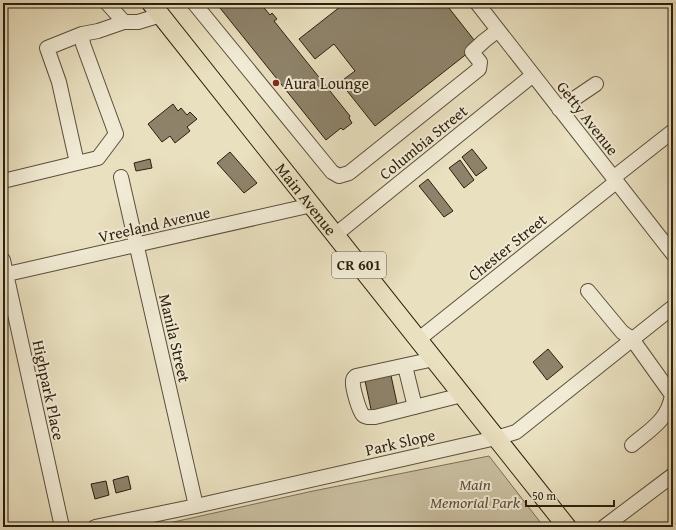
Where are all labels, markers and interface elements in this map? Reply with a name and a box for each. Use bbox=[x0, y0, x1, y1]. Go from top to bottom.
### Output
place label: Aura Lounge bbox=[284, 71, 369, 95]
street label: Getty Avenue bbox=[551, 76, 625, 160]
marker: Aura Lounge bbox=[271, 78, 281, 88]
street label: Columbia Street bbox=[374, 99, 473, 185]
street label: Main Avenue bbox=[270, 157, 343, 240]
street label: Vreeland Avenue bbox=[96, 199, 212, 249]
street label: Chester Street bbox=[462, 207, 552, 286]
road number: CR 601 bbox=[332, 252, 386, 278]
street label: Manila Street bbox=[153, 291, 197, 385]
street label: Highpark Place bbox=[27, 338, 71, 442]
street label: Park Slope bbox=[363, 422, 437, 462]
park label: Main Memorial Park bbox=[430, 472, 521, 514]
scale bar bbox=[526, 482, 614, 508]
text: 50 m bbox=[532, 487, 556, 504]

